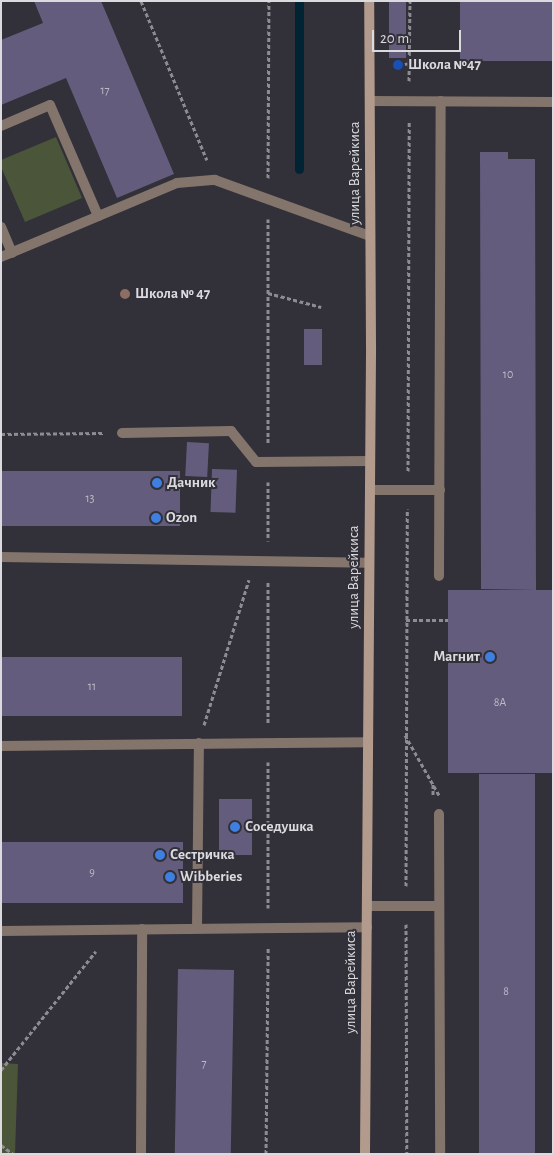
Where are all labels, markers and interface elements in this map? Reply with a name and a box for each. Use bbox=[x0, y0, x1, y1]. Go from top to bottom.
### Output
scale bar bbox=[374, 20, 463, 52]
text: 20 m bbox=[380, 31, 409, 46]
place label: Школа №47 bbox=[408, 56, 481, 74]
marker: Школа №47 bbox=[392, 59, 404, 71]
house number: 17 bbox=[100, 84, 110, 98]
street label: улица Варейкиса bbox=[346, 121, 364, 225]
place label: Школа № 47 bbox=[135, 285, 210, 303]
marker: Школа № 47 bbox=[119, 288, 131, 300]
house number: 10 bbox=[503, 368, 513, 382]
place label: Дачник bbox=[167, 474, 215, 492]
marker: Дачник bbox=[151, 477, 163, 489]
house number: 13 bbox=[85, 492, 95, 506]
place label: Ozon bbox=[166, 509, 197, 527]
marker: Ozon bbox=[150, 512, 162, 524]
street label: улица Варейкиса bbox=[345, 525, 363, 629]
place label: Магнит bbox=[433, 648, 480, 666]
marker: Магнит bbox=[484, 651, 496, 663]
house number: 11 bbox=[88, 680, 96, 694]
house number: 8А bbox=[494, 696, 506, 710]
place label: Соседушка bbox=[245, 818, 314, 836]
marker: Соседушка bbox=[229, 821, 241, 833]
place label: Сестричка bbox=[170, 846, 235, 864]
marker: Сестричка bbox=[154, 849, 166, 861]
house number: 9 bbox=[89, 866, 95, 880]
place label: Wibberies bbox=[180, 868, 242, 886]
marker: Wibberies bbox=[164, 871, 176, 883]
street label: улица Варейкиса bbox=[342, 930, 360, 1034]
house number: 8 bbox=[503, 985, 509, 999]
house number: 7 bbox=[201, 1057, 207, 1071]

